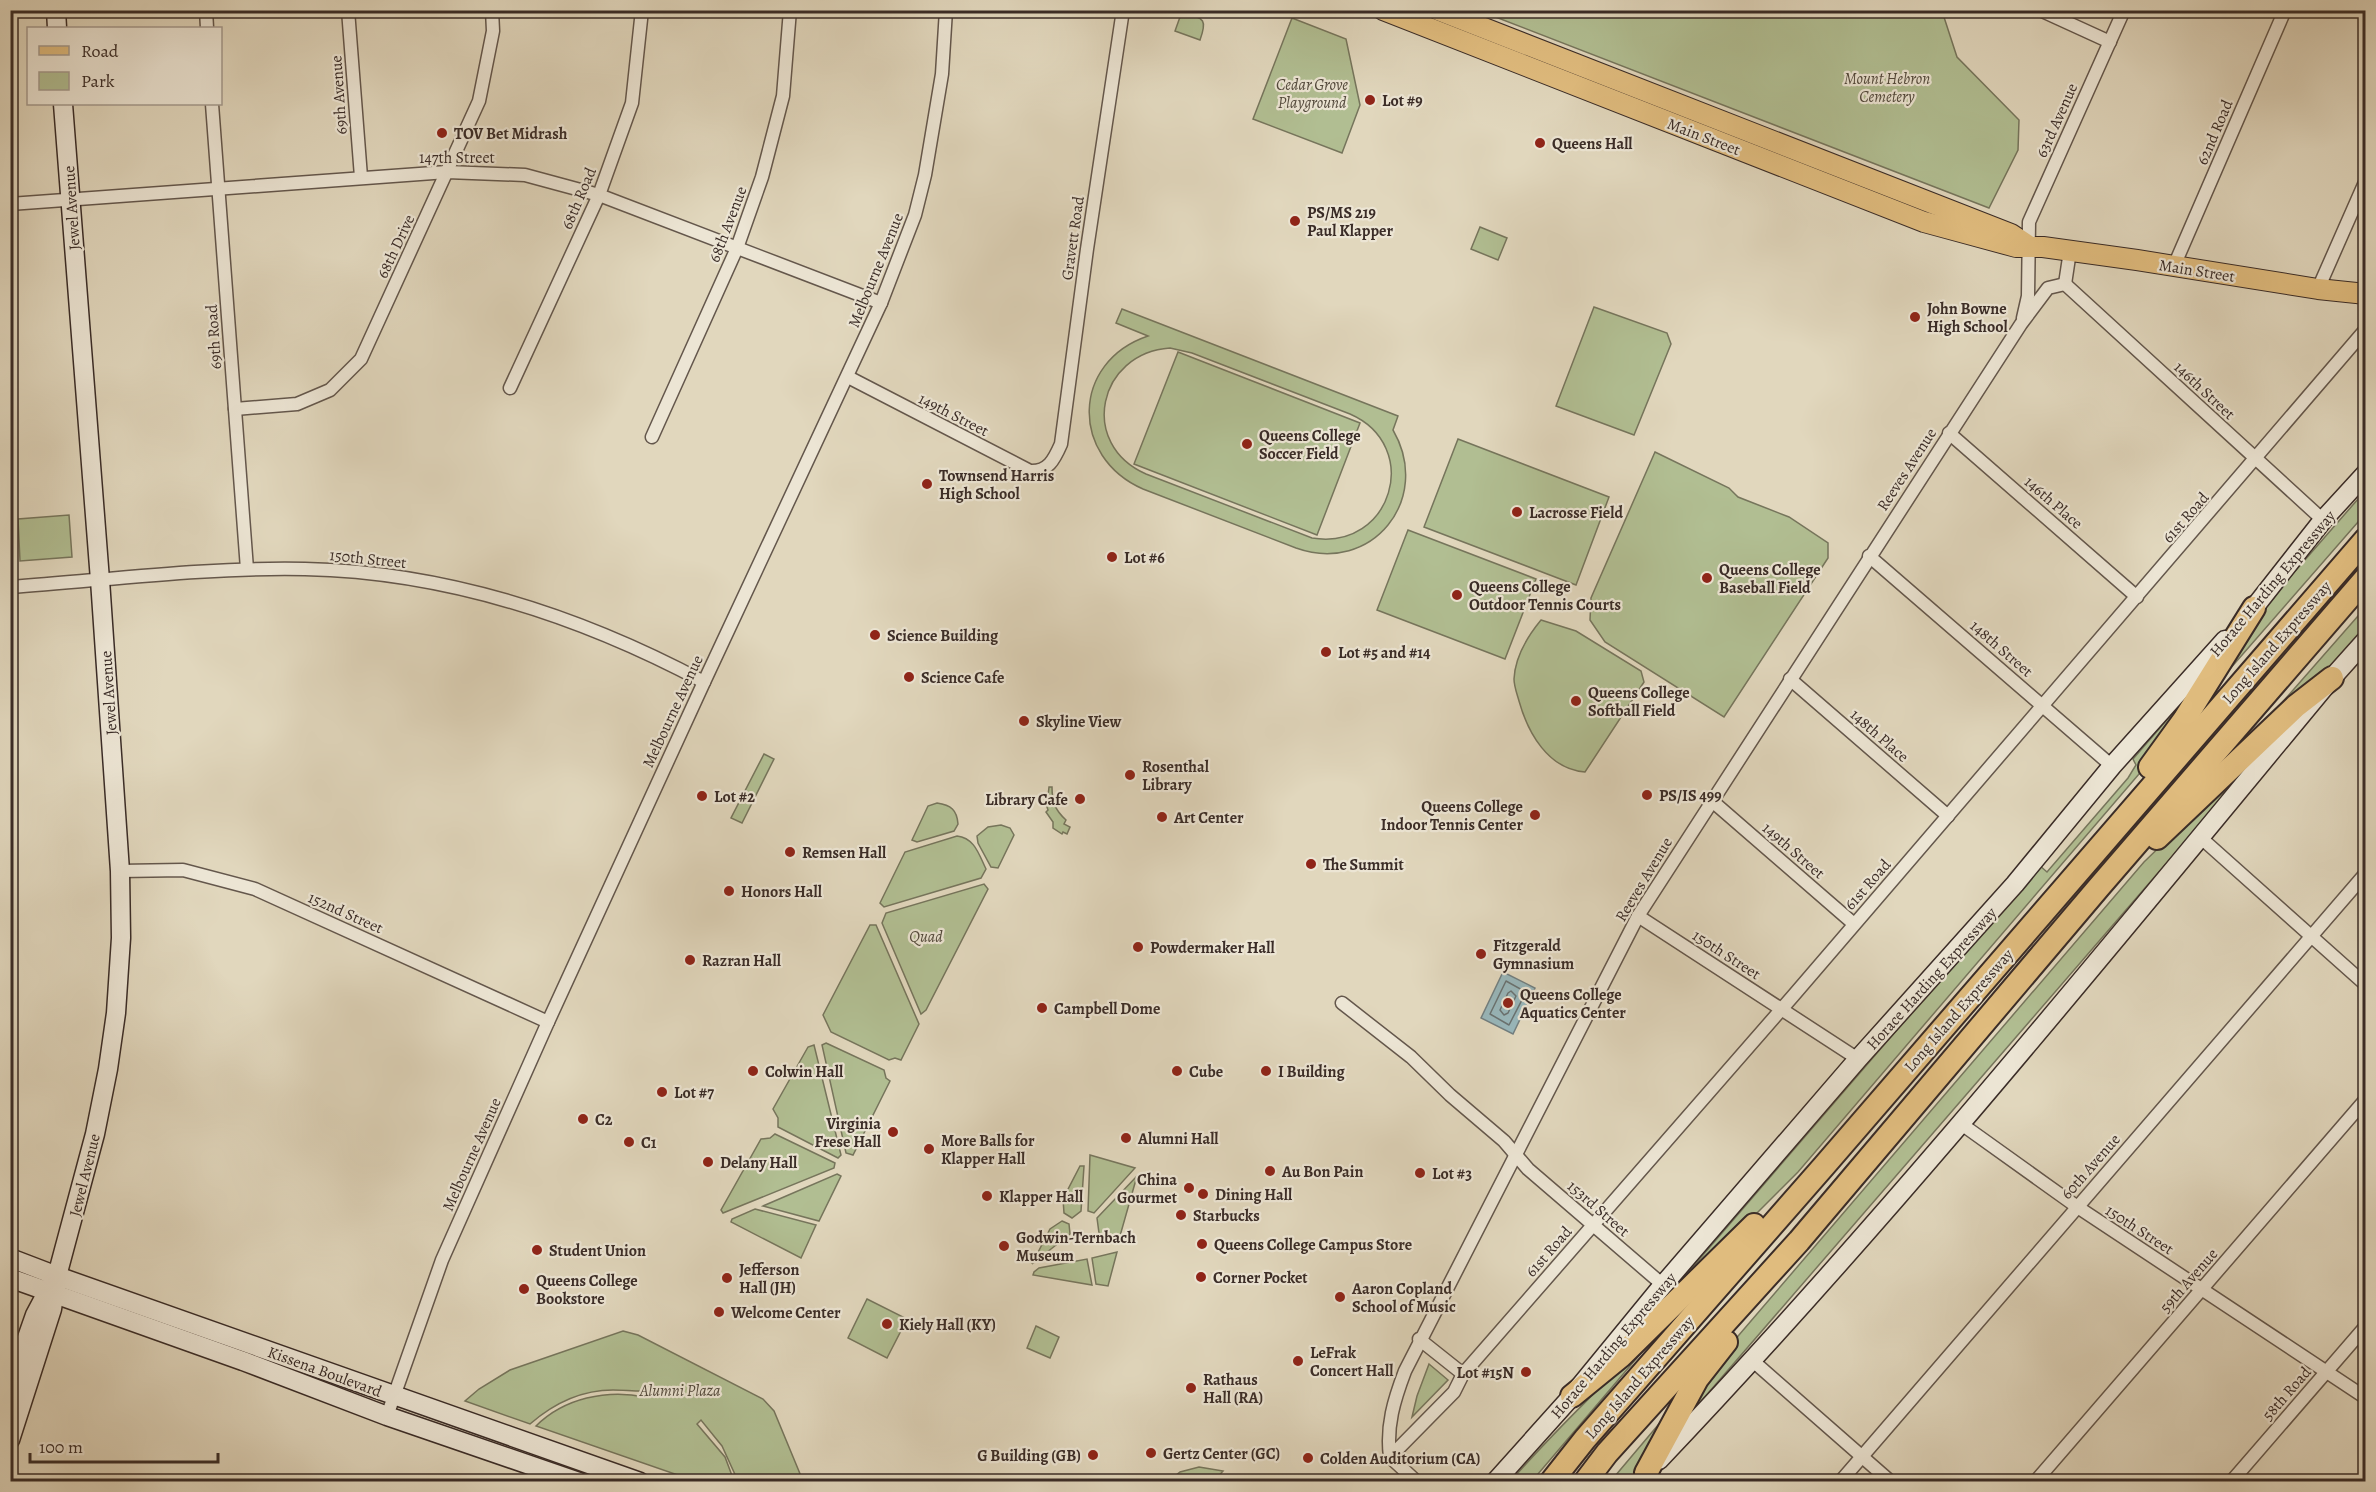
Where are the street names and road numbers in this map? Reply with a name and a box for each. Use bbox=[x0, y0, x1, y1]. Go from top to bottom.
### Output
street label: 69th Avenue bbox=[325, 55, 353, 135]
street label: 63rd Avenue bbox=[2031, 80, 2083, 161]
street label: 62nd Road bbox=[2191, 96, 2239, 168]
street label: Main Street bbox=[1664, 113, 1743, 161]
street label: 147th Street bbox=[419, 147, 495, 169]
street label: 68th Road bbox=[556, 164, 602, 233]
street label: Jewel Avenue bbox=[58, 165, 86, 251]
street label: 68th Avenue bbox=[703, 183, 753, 266]
street label: Gravett Road bbox=[1056, 194, 1090, 282]
street label: Melbourne Avenue bbox=[843, 210, 909, 331]
street label: 68th Drive bbox=[372, 211, 420, 282]
street label: Main Street bbox=[2157, 254, 2236, 288]
street label: 69th Road bbox=[201, 303, 227, 370]
street label: 146th Street bbox=[2169, 357, 2240, 425]
street label: 149th Street bbox=[915, 388, 993, 442]
street label: Reeves Avenue bbox=[1872, 424, 1942, 515]
street label: 146th Place bbox=[2019, 471, 2087, 534]
street label: 61st Road bbox=[2157, 487, 2214, 548]
street label: Horace Harding Expressway bbox=[2205, 505, 2341, 662]
street label: 150th Street bbox=[328, 544, 407, 574]
street label: Long Island Expressway bbox=[2217, 576, 2337, 709]
street label: 148th Street bbox=[1965, 615, 2038, 682]
street label: Jewel Avenue bbox=[95, 650, 123, 736]
street label: Melbourne Avenue bbox=[637, 652, 709, 771]
street label: 148th Place bbox=[1845, 704, 1913, 767]
street label: 149th Street bbox=[1757, 817, 1829, 884]
street label: Reeves Avenue bbox=[1610, 833, 1678, 926]
street label: 61st Road bbox=[1839, 854, 1896, 915]
street label: 152nd Street bbox=[305, 887, 387, 939]
street label: Horace Harding Expressway bbox=[1862, 902, 2002, 1055]
street label: 150th Street bbox=[1688, 925, 1765, 985]
street label: Long Island Expressway bbox=[1899, 944, 2019, 1077]
street label: Melbourne Avenue bbox=[437, 1094, 507, 1215]
street label: 60th Avenue bbox=[2056, 1129, 2125, 1204]
street label: Jewel Avenue bbox=[64, 1131, 106, 1219]
street label: 153rd Street bbox=[1562, 1175, 1634, 1242]
street label: 150th Street bbox=[2101, 1200, 2178, 1260]
street label: 61st Road bbox=[1520, 1221, 1577, 1282]
street label: 59th Avenue bbox=[2155, 1244, 2223, 1318]
street label: Horace Harding Expressway bbox=[1546, 1267, 1682, 1424]
street label: Long Island Expressway bbox=[1580, 1311, 1700, 1444]
street label: Kissena Boulevard bbox=[265, 1341, 385, 1403]
street label: 58th Road bbox=[2257, 1362, 2317, 1425]

